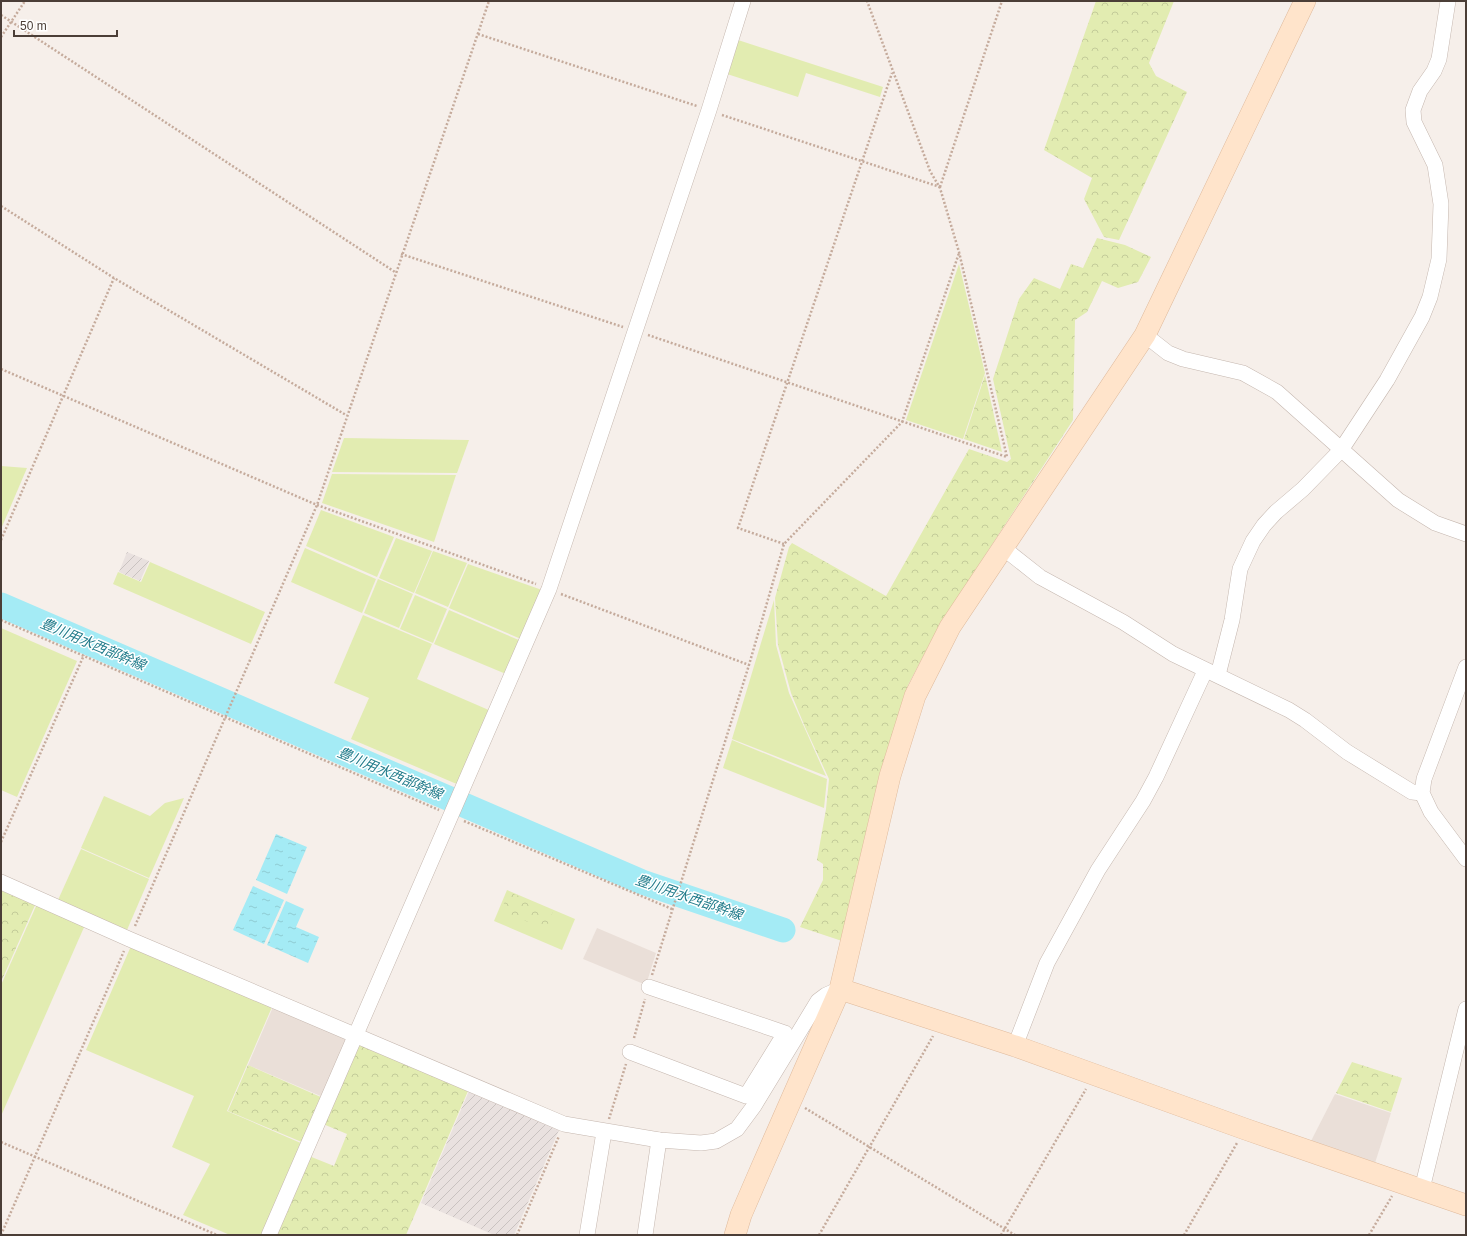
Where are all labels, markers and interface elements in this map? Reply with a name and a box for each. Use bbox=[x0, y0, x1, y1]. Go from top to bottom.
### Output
scale bar bbox=[14, 12, 117, 38]
text: 50 m bbox=[20, 19, 47, 33]
water label: 豊川用水西部幹線 bbox=[38, 615, 150, 674]
water label: 豊川用水西部幹線 bbox=[335, 744, 447, 803]
water label: 豊川用水西部幹線 bbox=[633, 871, 746, 923]

